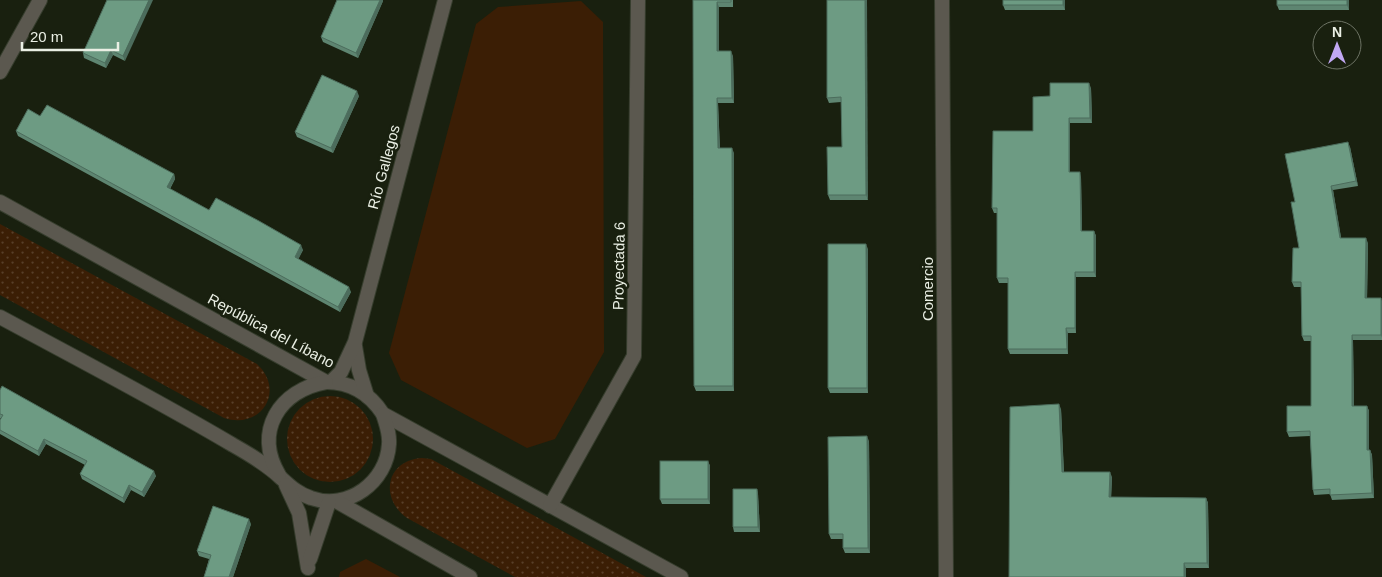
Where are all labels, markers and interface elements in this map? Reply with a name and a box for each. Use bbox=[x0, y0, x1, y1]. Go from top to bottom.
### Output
scale bar bbox=[22, 20, 119, 52]
north arrow bbox=[1312, 20, 1362, 70]
text: N bbox=[1332, 24, 1342, 40]
text: 20 m bbox=[30, 28, 63, 45]
street label: Río Gallegos bbox=[364, 123, 403, 211]
street label: Proyectada 6 bbox=[609, 222, 628, 310]
street label: Comercio bbox=[919, 257, 936, 321]
street label: República del Líbano bbox=[205, 290, 337, 371]

